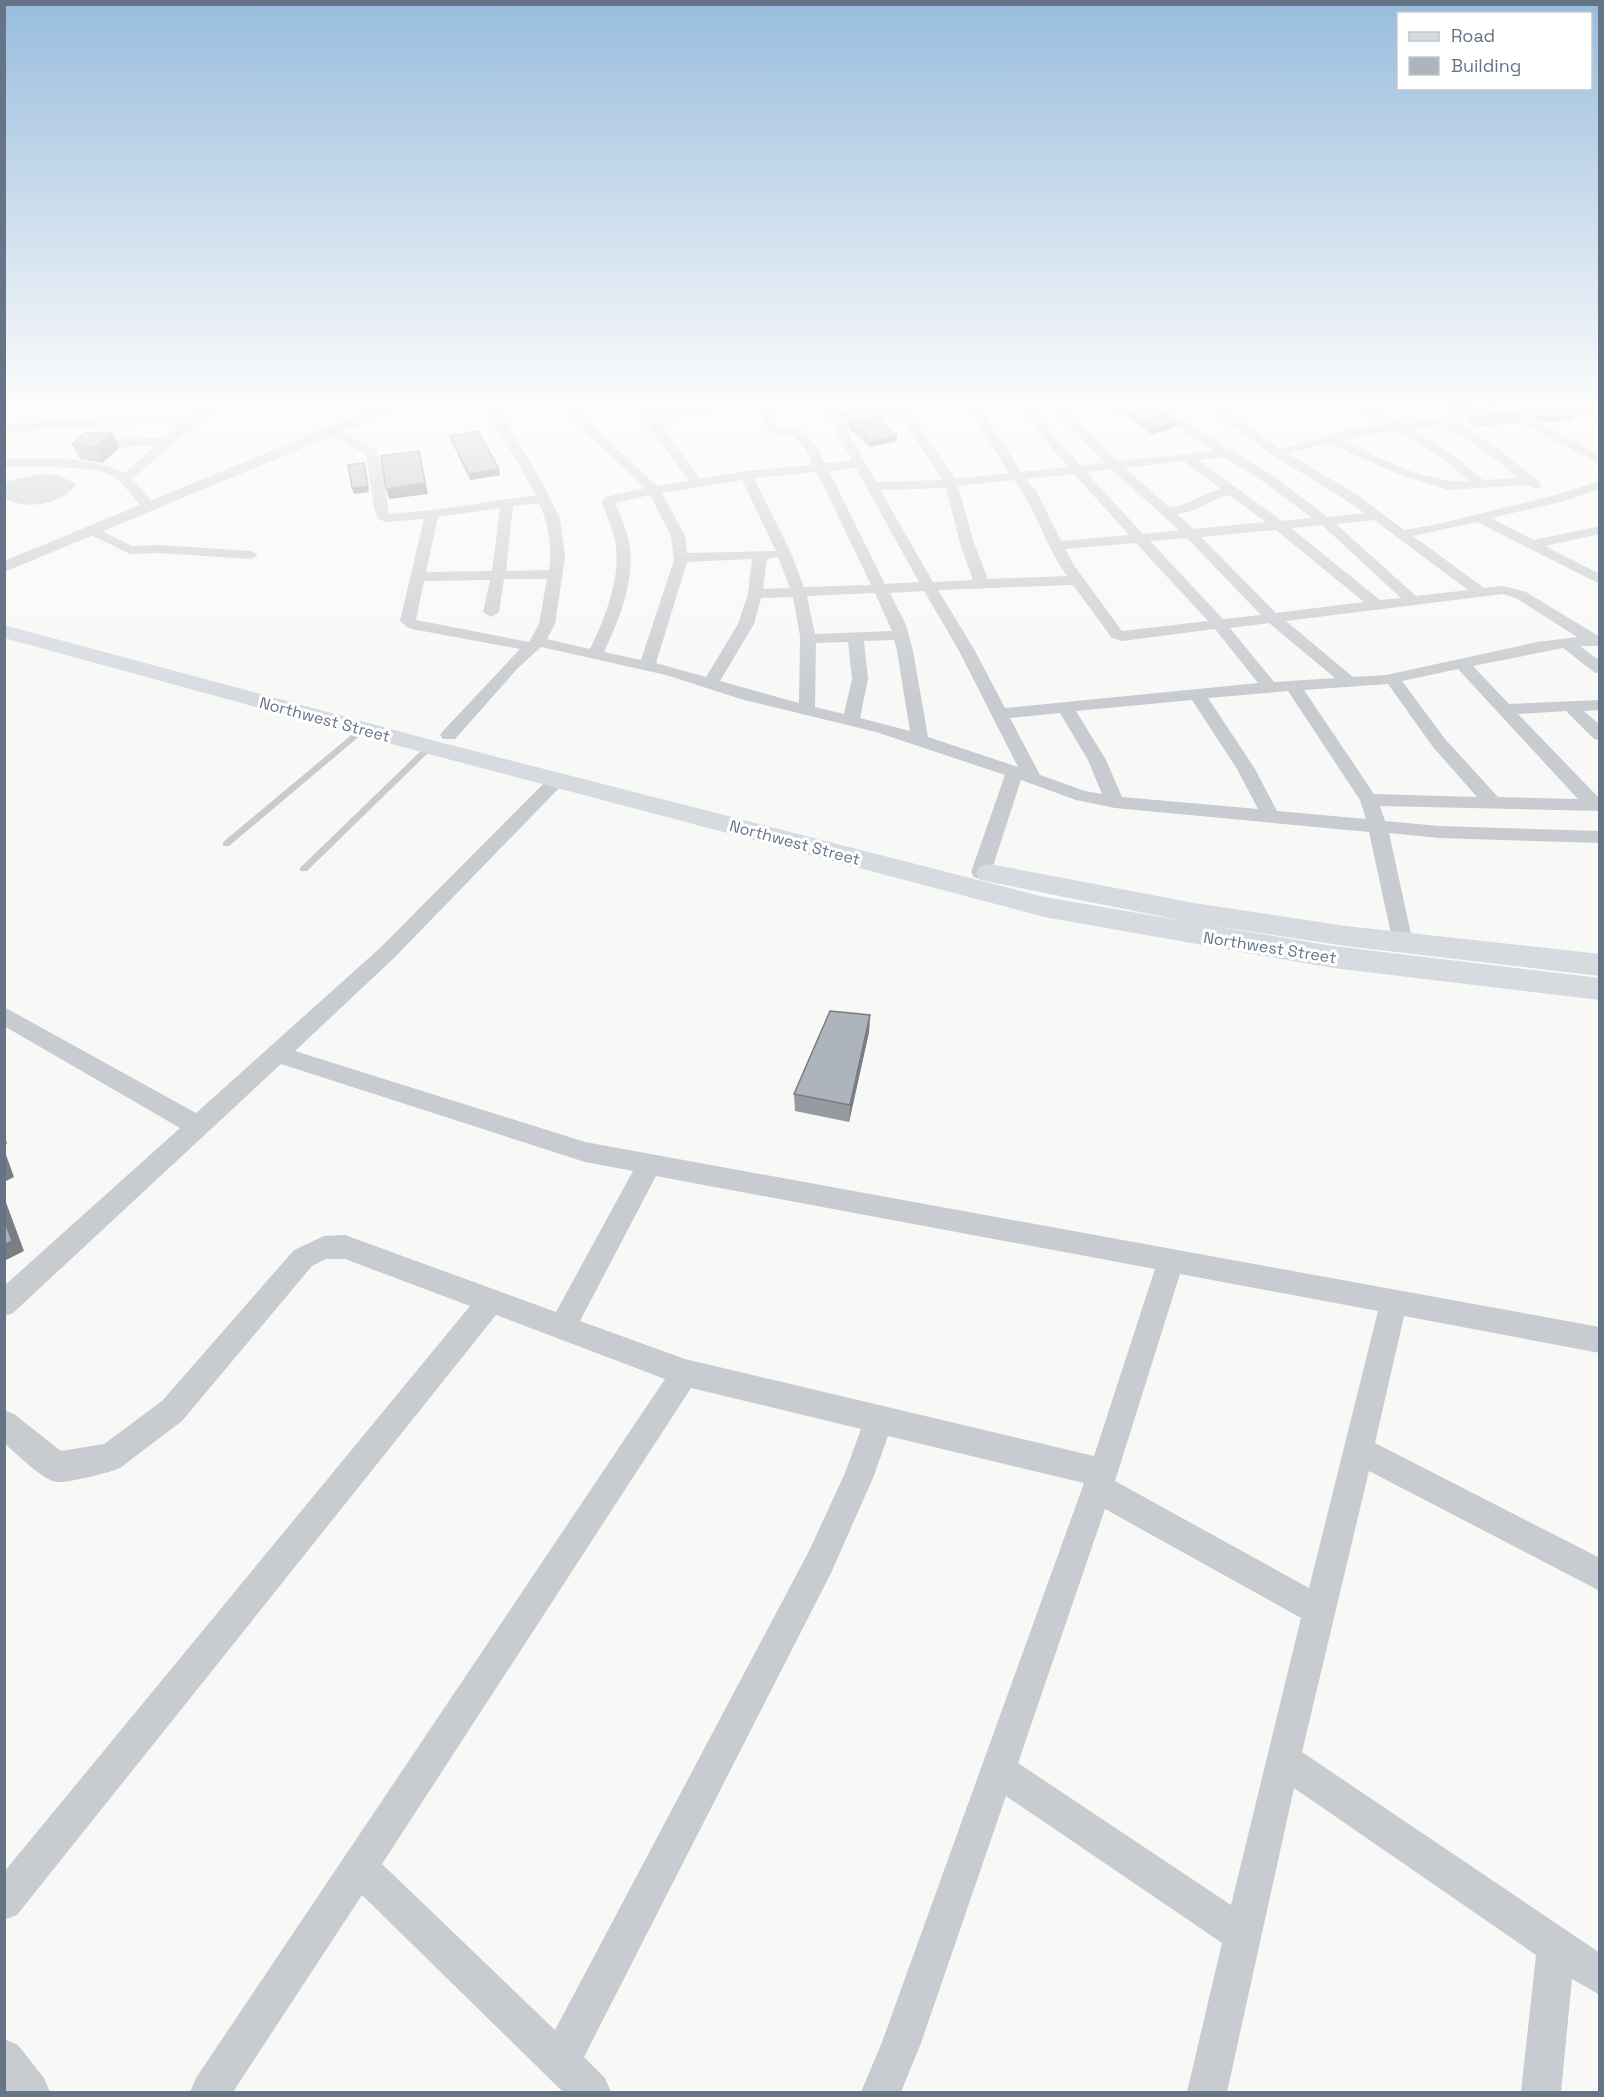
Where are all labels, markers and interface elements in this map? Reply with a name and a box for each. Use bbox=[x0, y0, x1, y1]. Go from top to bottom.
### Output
legend bbox=[1397, 12, 1592, 90]
text: Road bbox=[1451, 24, 1495, 47]
text: Building bbox=[1451, 54, 1521, 77]
street label: Northwest Street bbox=[257, 692, 392, 747]
street label: Northwest Street bbox=[727, 815, 862, 870]
street label: Northwest Street bbox=[1202, 927, 1338, 968]

